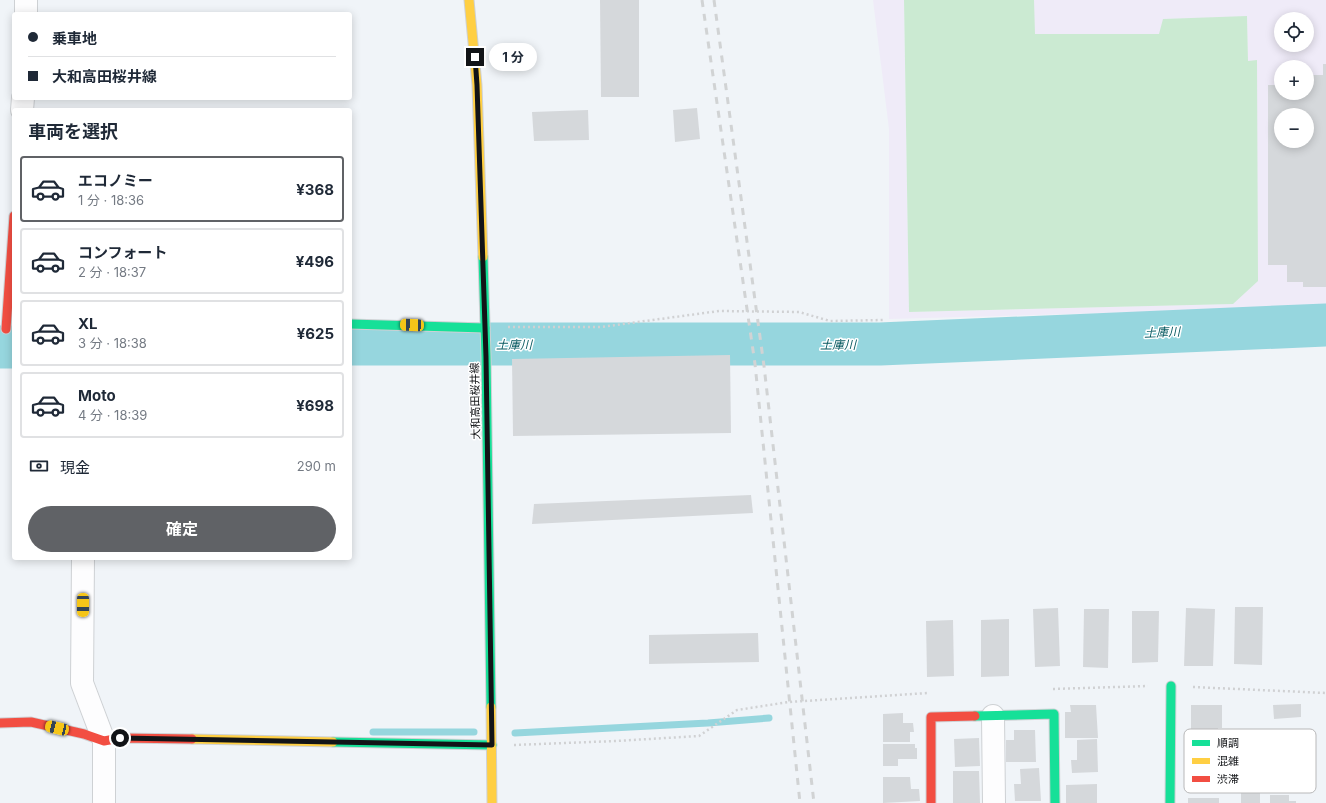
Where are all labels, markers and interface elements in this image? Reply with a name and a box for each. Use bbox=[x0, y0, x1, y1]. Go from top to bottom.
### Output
map controls bbox=[1274, 12, 1314, 148]
button: locate bbox=[1274, 12, 1314, 52]
text: 乗車地 bbox=[52, 29, 97, 48]
callout: 1 分 bbox=[489, 43, 537, 71]
route end bbox=[466, 48, 484, 66]
text: 1 分 bbox=[502, 49, 524, 65]
button: + bbox=[1274, 60, 1314, 100]
text: 大和高田桜井線 bbox=[52, 67, 157, 86]
button: − bbox=[1274, 108, 1314, 148]
text: 車両を選択 bbox=[28, 121, 118, 142]
icon: car bbox=[30, 171, 66, 207]
text: エコノミー bbox=[78, 171, 153, 190]
text: ¥368 bbox=[296, 180, 334, 199]
text: 1 分 · 18:36 bbox=[78, 192, 144, 208]
icon: car bbox=[30, 243, 66, 279]
text: コンフォート bbox=[78, 243, 168, 262]
text: ¥496 bbox=[296, 252, 334, 271]
text: 2 分 · 18:37 bbox=[78, 264, 146, 280]
text: XL bbox=[78, 314, 98, 333]
icon: car bbox=[30, 315, 66, 351]
car bbox=[400, 319, 424, 331]
text: ¥625 bbox=[297, 324, 334, 343]
water label: 土庫川 bbox=[1144, 324, 1182, 340]
text: 3 分 · 18:38 bbox=[78, 335, 147, 351]
water label: 土庫川 bbox=[496, 337, 534, 352]
water label: 土庫川 bbox=[820, 337, 858, 352]
street label: 大和高田桜井線 bbox=[467, 362, 483, 440]
text: Moto bbox=[78, 386, 116, 405]
icon: car bbox=[30, 387, 66, 423]
text: ¥698 bbox=[296, 396, 334, 415]
text: 4 分 · 18:39 bbox=[78, 407, 147, 423]
icon: cash bbox=[28, 455, 50, 477]
text: 現金 bbox=[60, 458, 90, 477]
text: 290 m bbox=[297, 458, 336, 474]
button: 確定 bbox=[28, 506, 336, 552]
car bbox=[77, 593, 89, 617]
car bbox=[44, 719, 70, 737]
route start bbox=[111, 729, 129, 747]
legend bbox=[1184, 729, 1316, 793]
text: 順調 bbox=[1217, 736, 1239, 750]
text: 混雑 bbox=[1217, 754, 1239, 768]
text: 渋滞 bbox=[1217, 772, 1239, 786]

